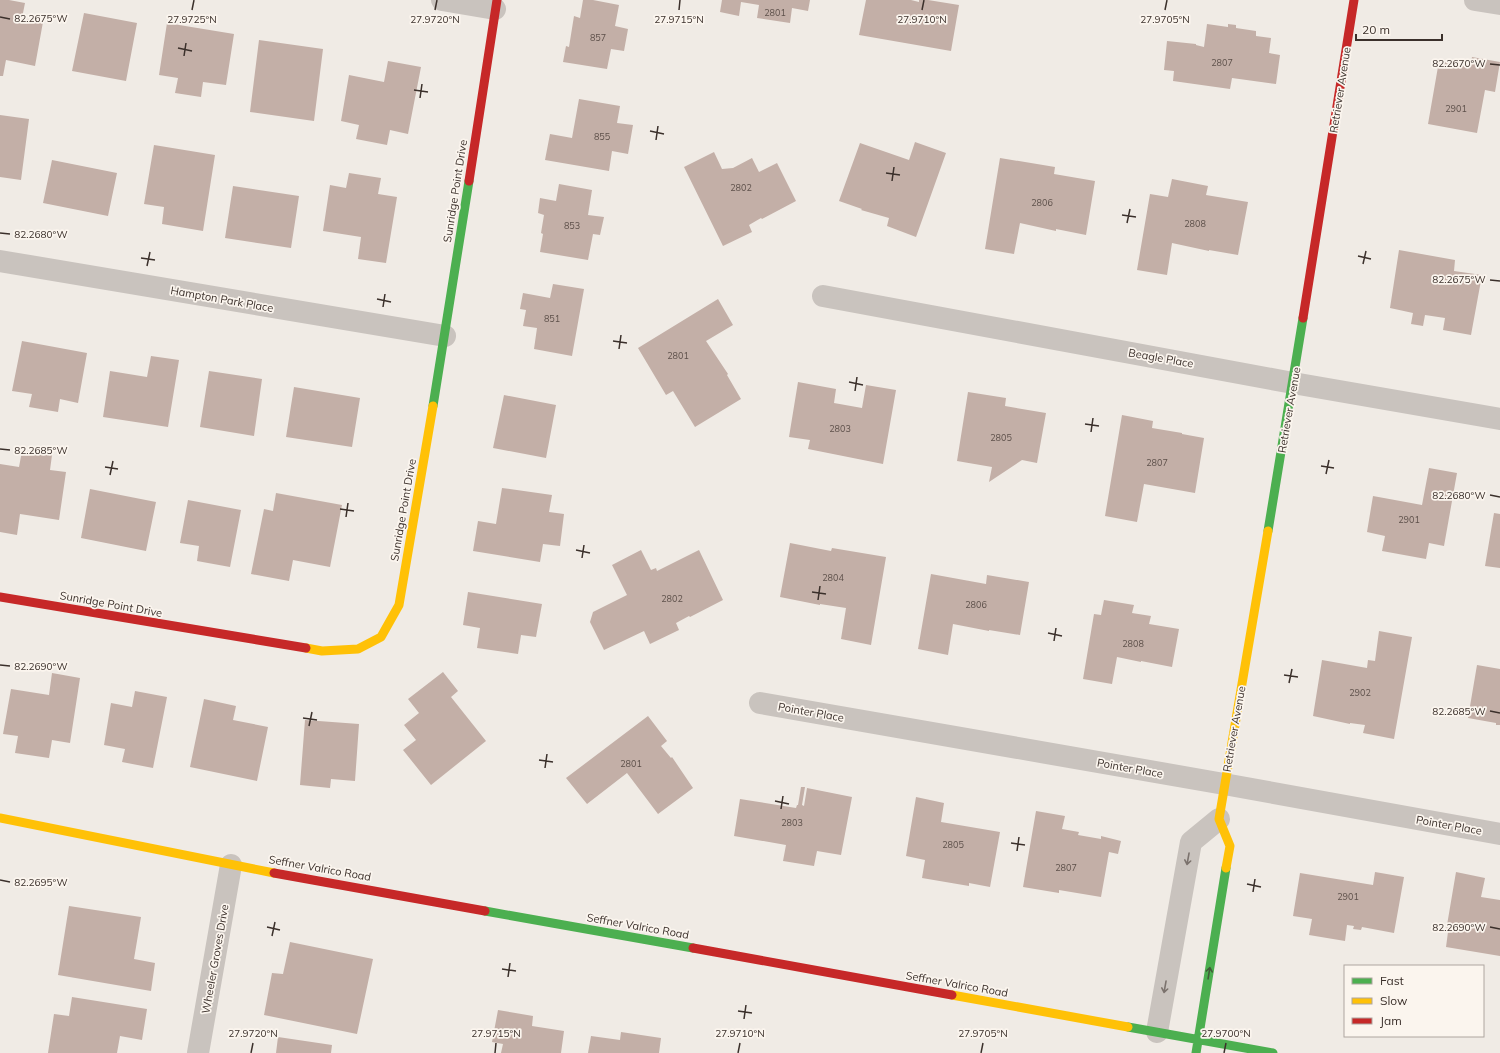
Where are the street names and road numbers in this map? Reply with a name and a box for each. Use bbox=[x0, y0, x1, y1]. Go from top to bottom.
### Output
street label: Retriever Avenue bbox=[1326, 46, 1354, 134]
street label: Sunridge Point Drive bbox=[440, 139, 470, 243]
street label: Hampton Park Place bbox=[169, 283, 275, 315]
street label: Beagle Place bbox=[1127, 345, 1195, 371]
street label: Retriever Avenue bbox=[1275, 366, 1303, 454]
street label: Sunridge Point Drive bbox=[387, 458, 419, 562]
street label: Sunridge Point Drive bbox=[59, 588, 163, 620]
street label: Retriever Avenue bbox=[1220, 685, 1248, 773]
street label: Pointer Place bbox=[777, 699, 845, 725]
street label: Pointer Place bbox=[1096, 755, 1164, 781]
street label: Pointer Place bbox=[1415, 812, 1483, 838]
street label: Seffner Valrico Road bbox=[268, 852, 372, 884]
street label: Wheeler Groves Drive bbox=[198, 903, 232, 1015]
street label: Seffner Valrico Road bbox=[586, 910, 690, 942]
street label: Seffner Valrico Road bbox=[905, 968, 1009, 1000]

